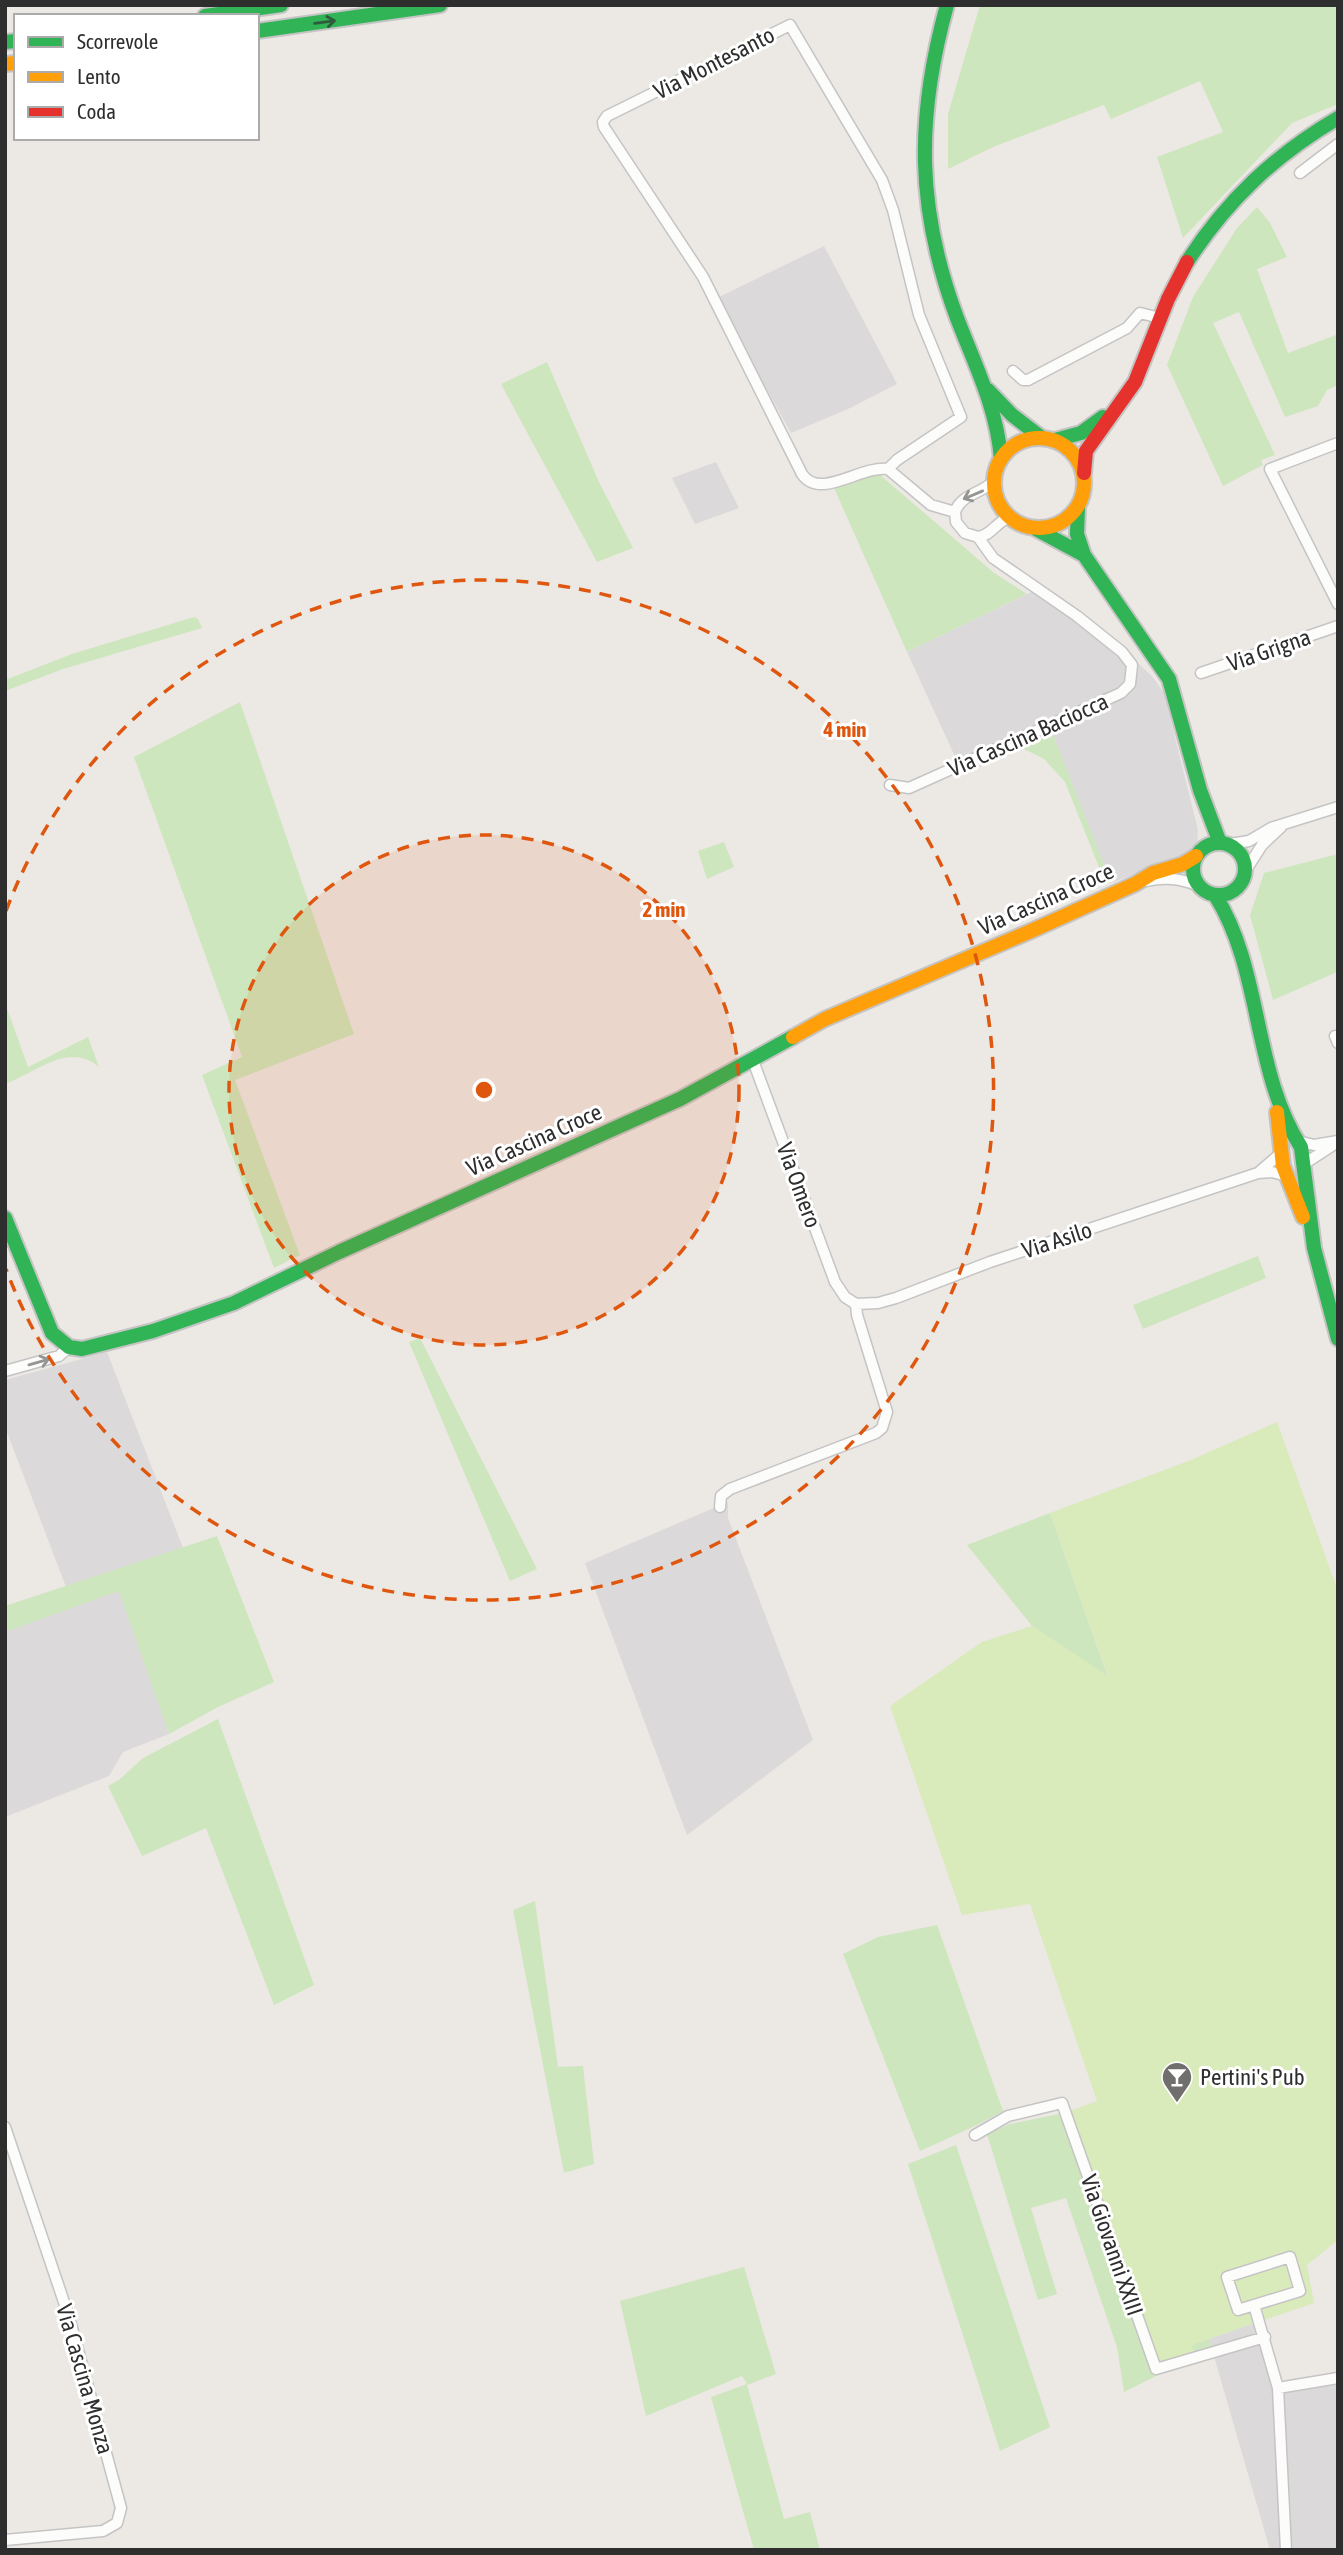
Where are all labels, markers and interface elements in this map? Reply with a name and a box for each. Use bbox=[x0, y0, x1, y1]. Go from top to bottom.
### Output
legend bbox=[14, 14, 259, 140]
one-way arrow bbox=[313, 15, 336, 28]
street label: Via Montesanto bbox=[649, 21, 779, 105]
text: Scorrevole bbox=[77, 29, 158, 53]
text: Lento bbox=[77, 64, 121, 88]
text: Coda bbox=[77, 99, 116, 123]
one-way arrow bbox=[962, 490, 984, 503]
street label: Via Grigna bbox=[1224, 624, 1314, 676]
street label: Via Cascina Baciocca bbox=[944, 688, 1112, 782]
text: 4 min bbox=[823, 717, 866, 741]
street label: Via Cascina Croce bbox=[974, 858, 1118, 940]
text: 2 min bbox=[643, 897, 685, 921]
centre of rings bbox=[472, 1078, 496, 1102]
street label: Via Cascina Croce bbox=[462, 1099, 606, 1181]
street label: Via Omero bbox=[772, 1139, 826, 1231]
street label: Via Asilo bbox=[1019, 1217, 1095, 1263]
one-way arrow bbox=[28, 1354, 50, 1367]
bar icon: Pertini's Pub bbox=[1160, 2060, 1194, 2104]
place label: Pertini's Pub bbox=[1200, 2064, 1305, 2090]
street label: Via Giovanni XXIII bbox=[1076, 2171, 1148, 2319]
street label: Via Cascina Monza bbox=[51, 2301, 119, 2457]

